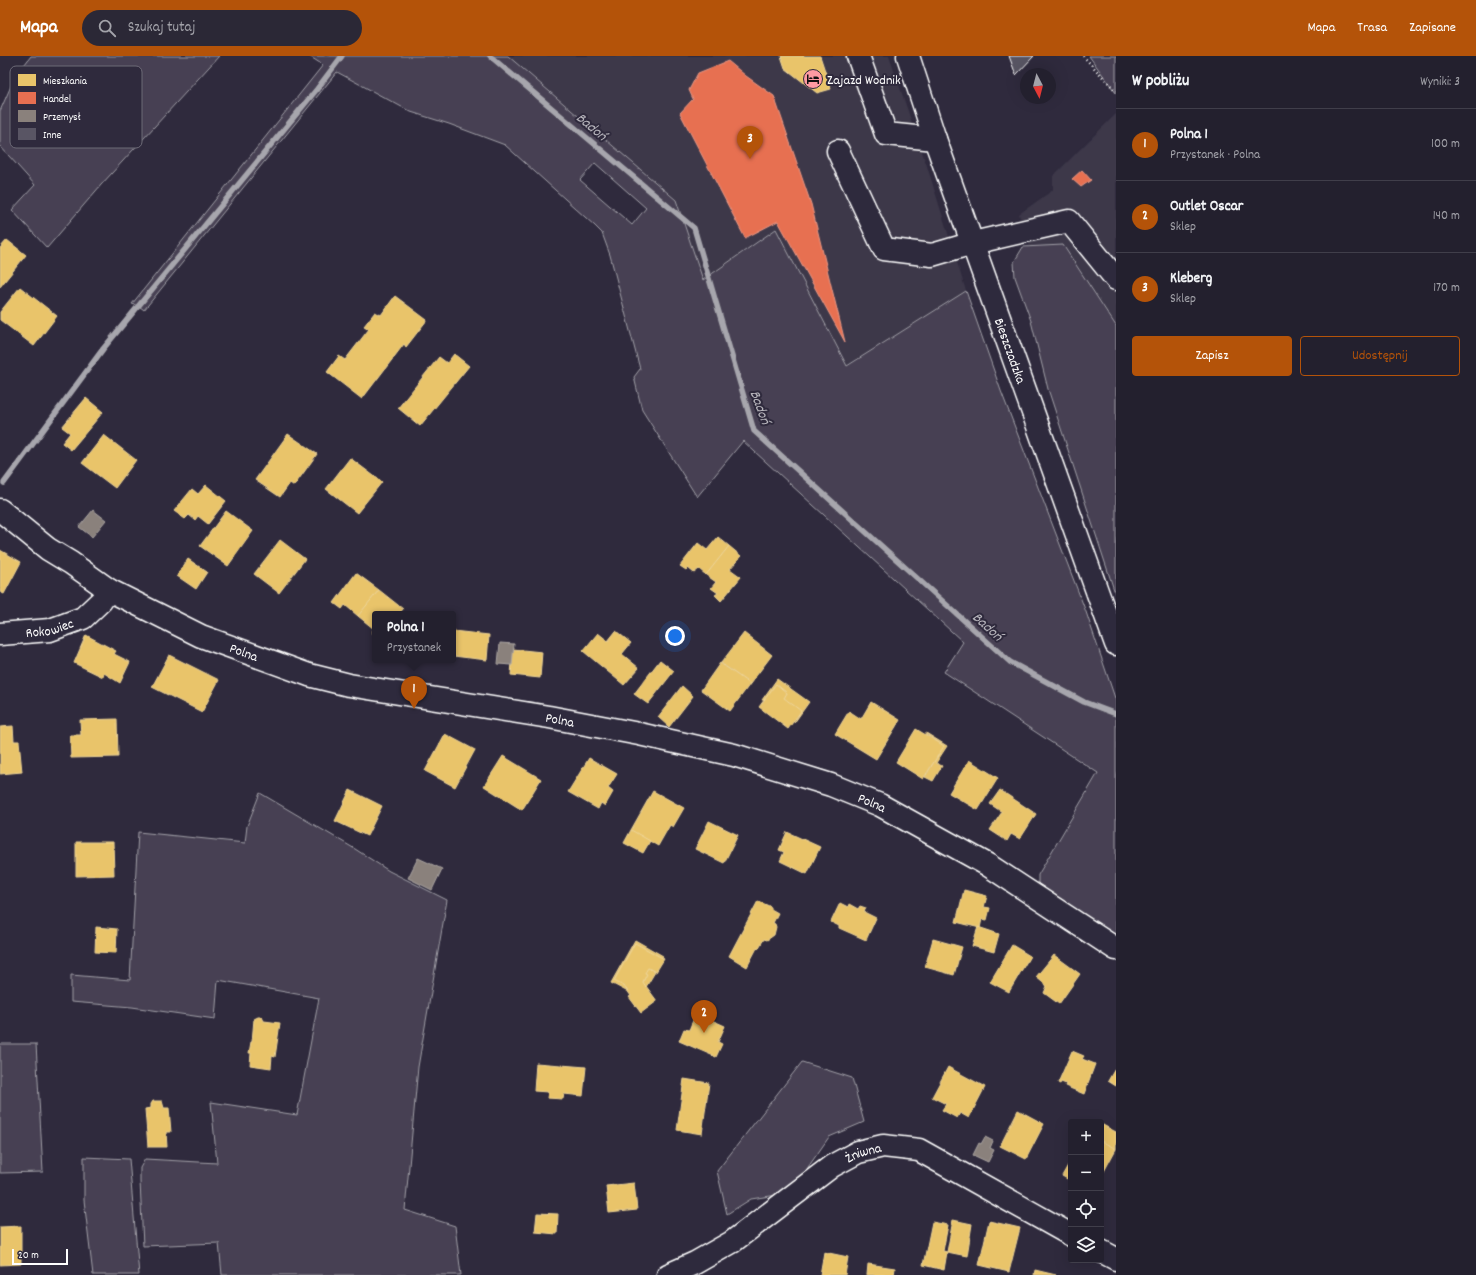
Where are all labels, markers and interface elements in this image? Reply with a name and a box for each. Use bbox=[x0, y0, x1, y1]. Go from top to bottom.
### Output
search box bbox=[82, 10, 362, 46]
text: Mapa bbox=[20, 15, 58, 42]
icon: search bbox=[96, 17, 118, 39]
text: Szukaj tutaj bbox=[128, 17, 196, 39]
text: Mapa bbox=[1308, 18, 1335, 38]
text: Trasa bbox=[1357, 18, 1387, 38]
text: Zapisane bbox=[1409, 18, 1456, 38]
legend bbox=[10, 66, 142, 148]
hotel icon: Zajazd Wodnik bbox=[802, 68, 824, 90]
north arrow bbox=[1020, 68, 1056, 104]
text: W pobliżu bbox=[1132, 70, 1189, 94]
place label: Zajazd Wodnik bbox=[827, 71, 901, 91]
text: Wyniki: 3 bbox=[1420, 73, 1460, 92]
text: Mieszkania bbox=[43, 74, 88, 90]
text: Handel bbox=[43, 92, 72, 108]
water label: Badoń bbox=[570, 108, 613, 148]
text: Przemysł bbox=[43, 110, 81, 126]
text: Polna 1 bbox=[1170, 124, 1208, 146]
pin: 3 bbox=[737, 126, 763, 159]
text: Inne bbox=[43, 128, 62, 144]
text: 1 bbox=[1144, 135, 1146, 154]
text: 100 m bbox=[1431, 135, 1460, 154]
text: Przystanek · Polna bbox=[1170, 146, 1260, 165]
text: Outlet Oscar bbox=[1170, 196, 1243, 218]
text: 2 bbox=[1142, 207, 1148, 226]
text: 140 m bbox=[1433, 207, 1460, 226]
text: Sklep bbox=[1170, 218, 1196, 237]
text: Kleberg bbox=[1170, 268, 1212, 290]
text: 3 bbox=[1142, 279, 1148, 298]
text: 170 m bbox=[1433, 279, 1460, 298]
text: Sklep bbox=[1170, 290, 1196, 309]
street label: Bieszczadzka bbox=[988, 316, 1030, 387]
button: Zapisz bbox=[1132, 336, 1292, 376]
button: Udostępnij bbox=[1300, 336, 1460, 376]
water label: Badoń bbox=[743, 388, 776, 430]
water label: Badoń bbox=[966, 608, 1008, 649]
popup bbox=[372, 611, 456, 663]
street label: Rokowiec bbox=[25, 614, 77, 644]
text: Polna 1 bbox=[387, 617, 425, 639]
your location bbox=[665, 626, 685, 646]
street label: Polna bbox=[226, 639, 261, 668]
text: Przystanek bbox=[387, 639, 441, 658]
pin: 1 bbox=[401, 676, 427, 709]
street label: Polna bbox=[544, 709, 576, 734]
street label: Polna bbox=[854, 789, 890, 819]
pin: 2 bbox=[691, 1000, 717, 1033]
map controls bbox=[1068, 1119, 1104, 1263]
button: + bbox=[1068, 1119, 1104, 1155]
street label: Żniwna bbox=[842, 1139, 884, 1169]
button: − bbox=[1068, 1155, 1104, 1191]
button: locate bbox=[1068, 1191, 1104, 1227]
button: layers bbox=[1068, 1227, 1104, 1263]
scale bar bbox=[12, 1247, 68, 1266]
text: 20 m bbox=[18, 1248, 39, 1264]

